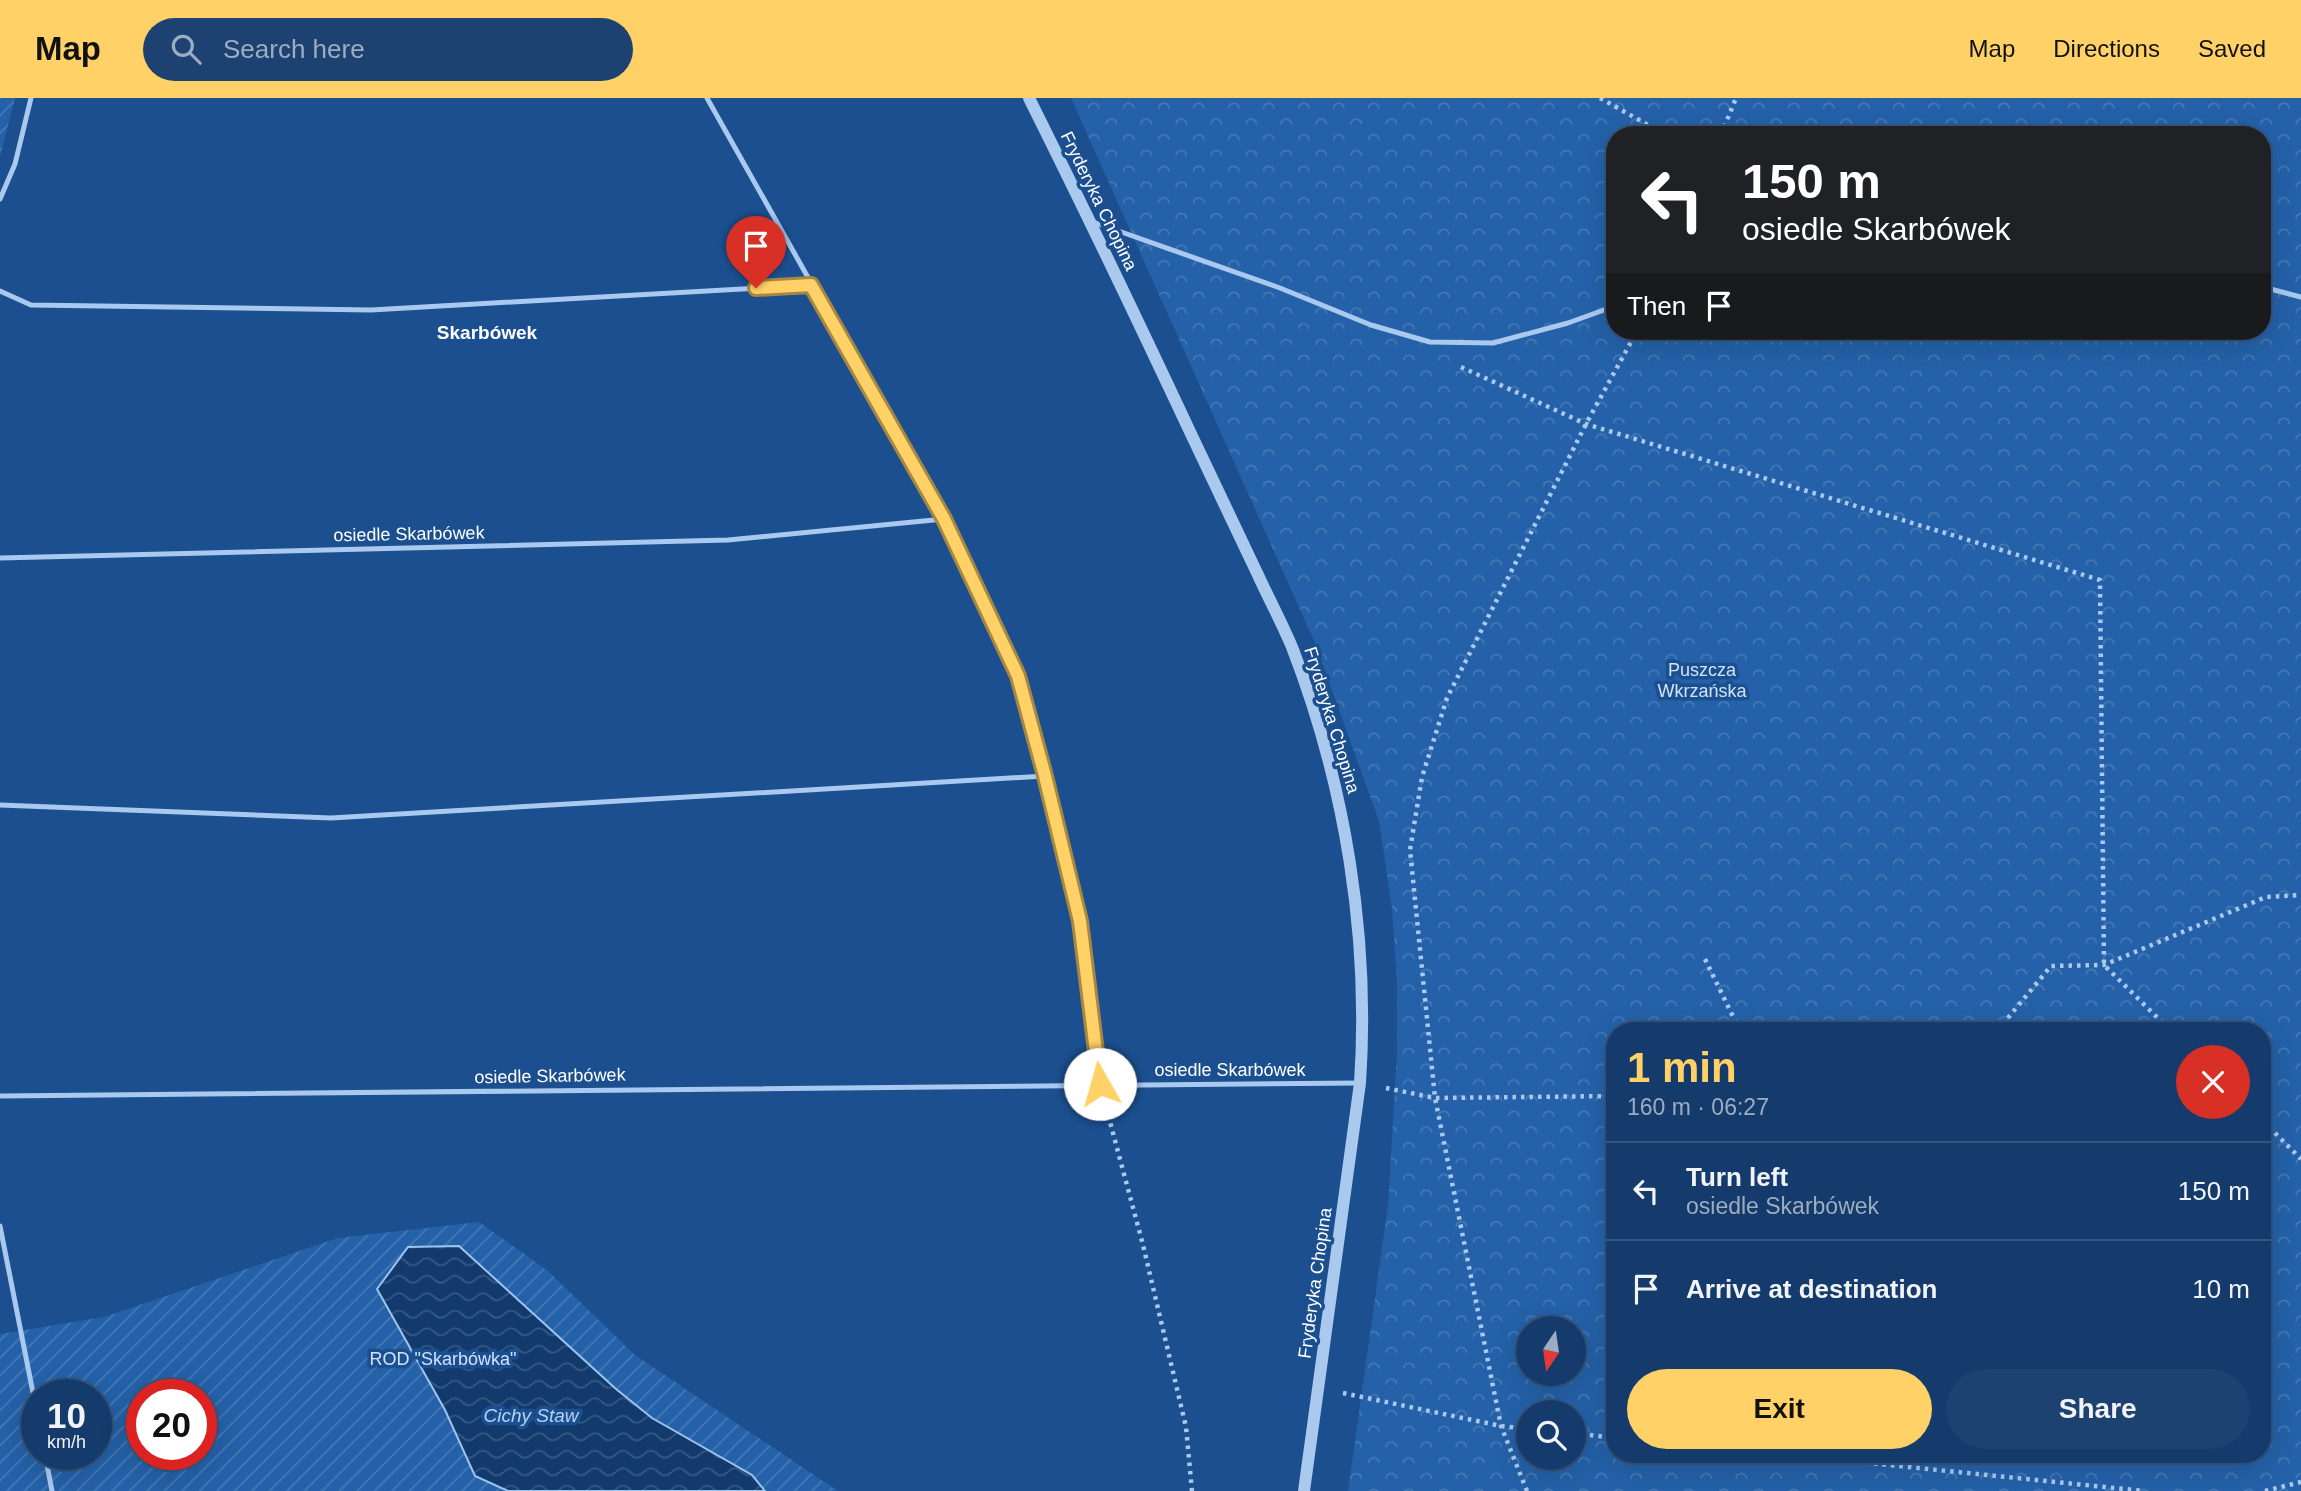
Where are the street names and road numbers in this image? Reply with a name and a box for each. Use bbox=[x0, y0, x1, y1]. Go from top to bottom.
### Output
street label: Fryderyka Chopina bbox=[1057, 128, 1142, 275]
street label: osiedle Skarbówek bbox=[333, 523, 486, 545]
street label: Fryderyka Chopina bbox=[1300, 644, 1364, 797]
street label: osiedle Skarbówek bbox=[1154, 1060, 1307, 1080]
street label: osiedle Skarbówek bbox=[474, 1065, 627, 1087]
street label: Fryderyka Chopina bbox=[1295, 1205, 1336, 1360]

